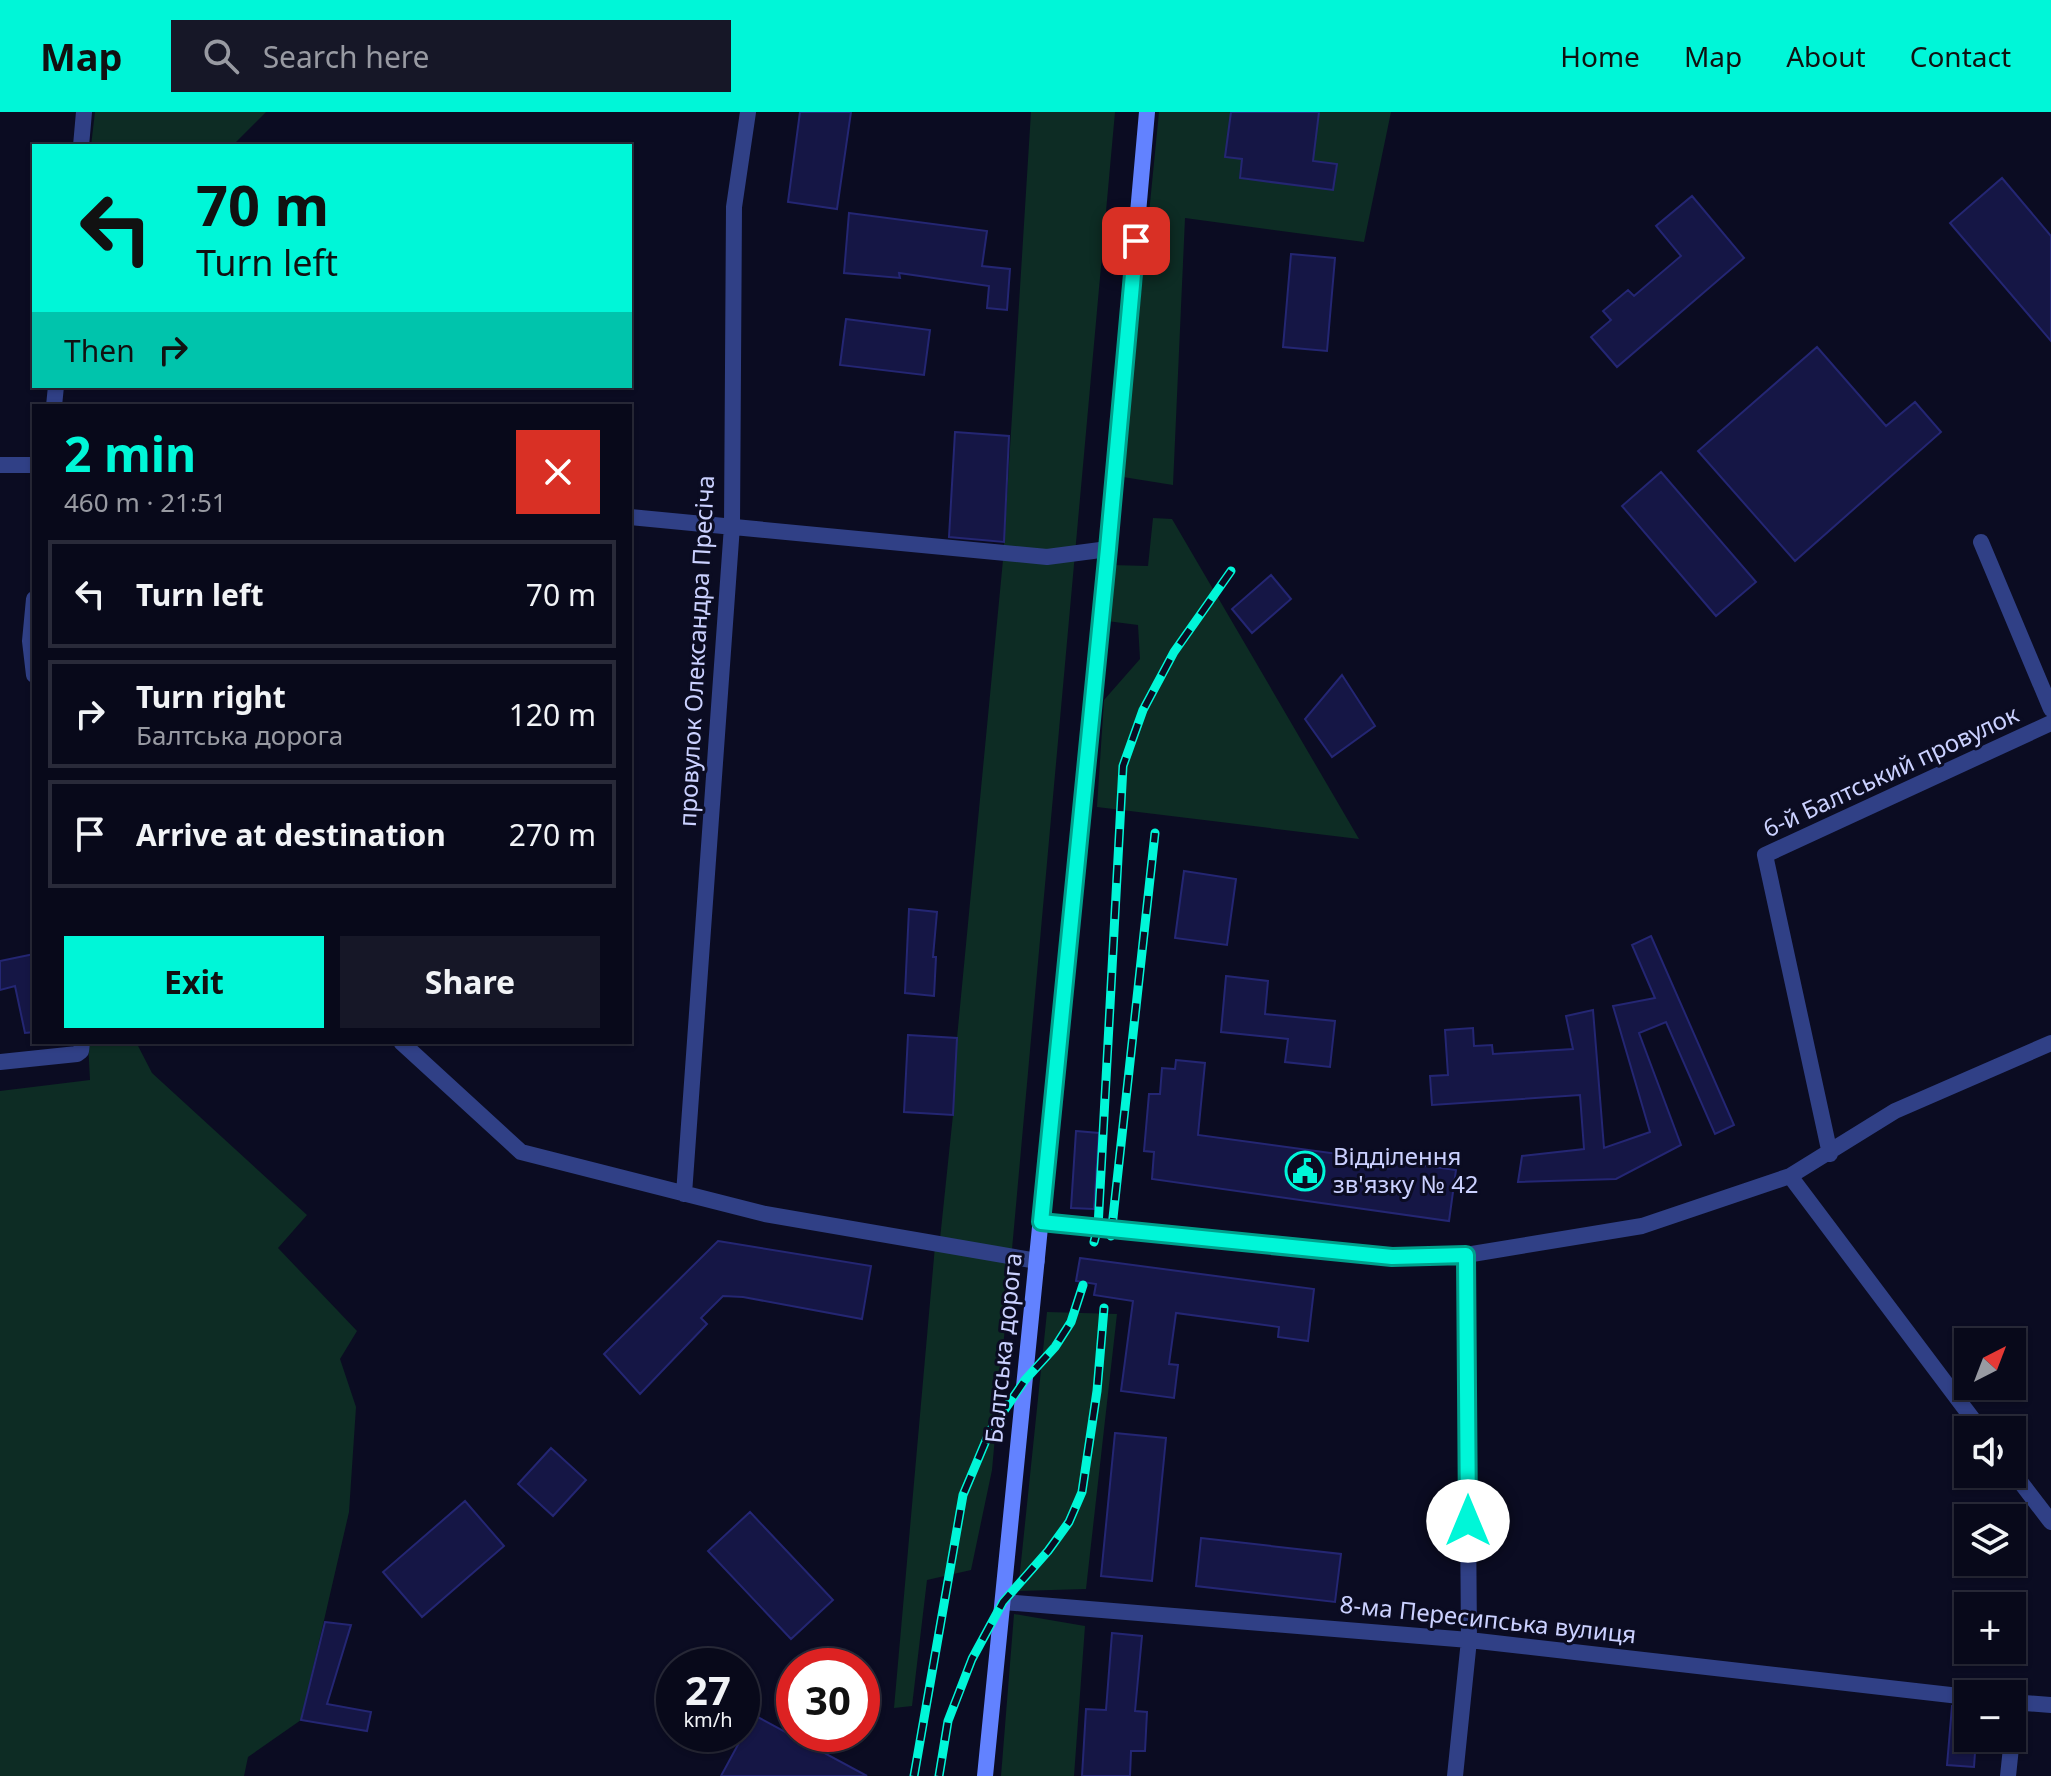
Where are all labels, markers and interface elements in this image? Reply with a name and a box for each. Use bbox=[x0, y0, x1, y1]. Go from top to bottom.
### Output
search box bbox=[171, 20, 731, 92]
text: Map bbox=[40, 30, 123, 82]
icon: search bbox=[199, 34, 243, 78]
text: Search here bbox=[263, 36, 430, 77]
text: Home bbox=[1560, 37, 1640, 75]
text: Map bbox=[1684, 37, 1742, 75]
text: About bbox=[1786, 37, 1866, 75]
text: Contact bbox=[1910, 37, 2011, 75]
text: 70 m bbox=[196, 166, 329, 242]
icon: left bbox=[64, 176, 168, 280]
pin bbox=[1102, 207, 1170, 275]
icon: arrive bbox=[1114, 219, 1158, 263]
text: Turn left bbox=[196, 238, 338, 287]
icon: right bbox=[151, 328, 195, 372]
text: Then bbox=[64, 330, 135, 371]
text: 2 min bbox=[64, 421, 196, 486]
button: close bbox=[516, 430, 600, 514]
street label: провулок Олександра Пресіча bbox=[670, 474, 721, 828]
text: 460 m · 21:51 bbox=[64, 484, 227, 520]
icon: left bbox=[68, 572, 112, 616]
text: Turn left bbox=[136, 574, 264, 615]
text: 70 m bbox=[526, 574, 596, 615]
text: Turn right bbox=[136, 676, 286, 717]
icon: right bbox=[68, 692, 112, 736]
text: 120 m bbox=[509, 694, 596, 735]
street label: 6-й Балтський провулок bbox=[1757, 697, 2024, 844]
text: Балтська дорога bbox=[136, 717, 343, 753]
icon: arrive bbox=[68, 812, 112, 856]
text: Arrive at destination bbox=[136, 814, 446, 855]
text: 270 m bbox=[509, 814, 596, 855]
button: Exit bbox=[64, 936, 324, 1028]
button: Share bbox=[340, 936, 600, 1028]
place label: Відділення зв'язку № 42 bbox=[1333, 1139, 1479, 1200]
public building icon: Відділення зв'язку № 42 bbox=[1284, 1150, 1326, 1192]
street label: Балтська дорога bbox=[976, 1251, 1029, 1445]
north arrow bbox=[1954, 1328, 2026, 1400]
map controls bbox=[1954, 1328, 2026, 1752]
button: sound bbox=[1954, 1416, 2026, 1488]
position arrow bbox=[1426, 1479, 1510, 1563]
button: layers bbox=[1954, 1504, 2026, 1576]
street label: 8-ма Пересипська вулиця bbox=[1338, 1587, 1638, 1650]
button: + bbox=[1954, 1592, 2026, 1664]
speed limit sign: 30 bbox=[776, 1648, 880, 1752]
text: 27 bbox=[685, 1662, 731, 1717]
button: − bbox=[1954, 1680, 2026, 1752]
text: km/h bbox=[683, 1706, 733, 1733]

